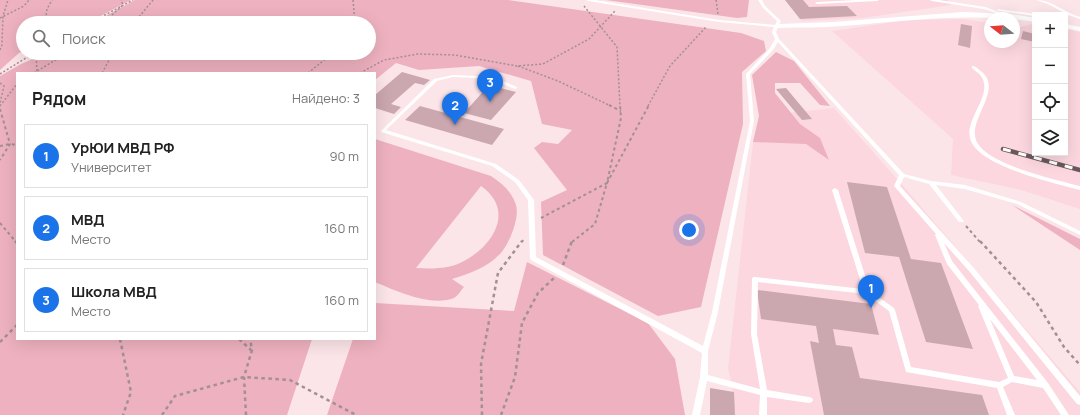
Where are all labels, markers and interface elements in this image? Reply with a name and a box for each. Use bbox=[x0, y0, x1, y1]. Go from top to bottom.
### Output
north arrow bbox=[984, 12, 1020, 48]
map controls bbox=[1032, 12, 1068, 156]
button: + bbox=[1032, 12, 1068, 48]
search box bbox=[16, 16, 376, 60]
icon: search bbox=[30, 27, 52, 49]
text: Поиск bbox=[62, 28, 106, 49]
button: − bbox=[1032, 48, 1068, 84]
pin: 3 bbox=[477, 69, 503, 102]
button: locate bbox=[1032, 84, 1068, 120]
text: Рядом bbox=[32, 87, 86, 110]
text: Найдено: 3 bbox=[292, 89, 360, 107]
pin: 2 bbox=[442, 92, 468, 125]
button: layers bbox=[1032, 120, 1068, 156]
text: УрЮИ МВД РФ bbox=[71, 137, 174, 158]
text: 1 bbox=[43, 147, 49, 165]
text: 90 m bbox=[329, 147, 359, 165]
text: Университет bbox=[71, 158, 152, 176]
text: МВД bbox=[71, 209, 105, 230]
text: 2 bbox=[42, 219, 50, 237]
text: 160 m bbox=[324, 219, 359, 237]
your location bbox=[679, 220, 699, 240]
text: Место bbox=[71, 230, 111, 248]
pin: 1 bbox=[858, 275, 884, 308]
text: Школа МВД bbox=[71, 281, 157, 302]
text: 3 bbox=[42, 291, 50, 309]
text: 160 m bbox=[324, 291, 359, 309]
text: Место bbox=[71, 302, 111, 320]

